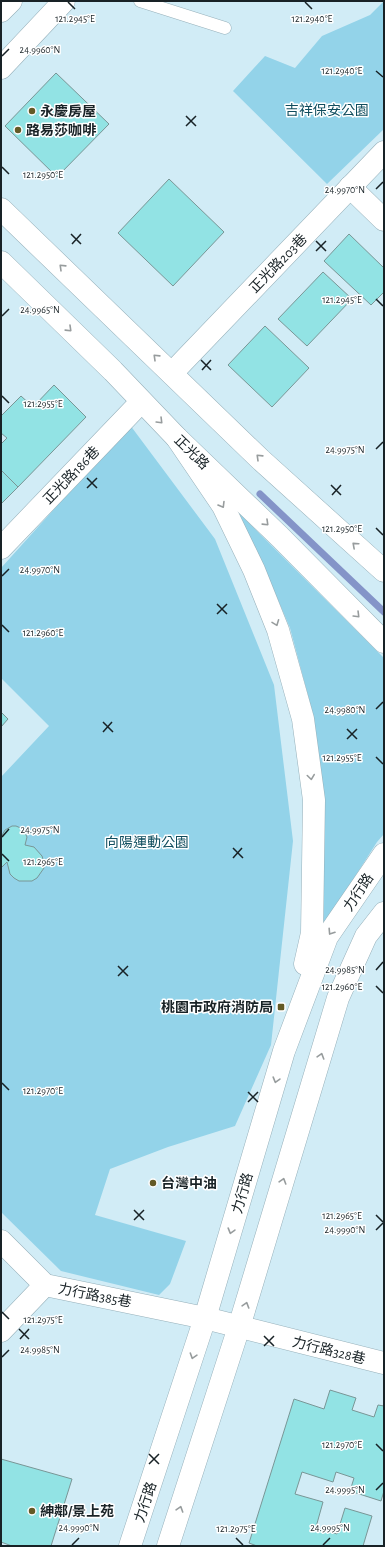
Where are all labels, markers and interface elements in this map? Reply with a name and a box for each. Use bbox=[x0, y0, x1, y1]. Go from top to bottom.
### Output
text: 121.2945°E bbox=[55, 14, 95, 24]
text: 121.2940°E bbox=[292, 14, 333, 24]
text: 24.9960°N bbox=[20, 45, 60, 55]
text: 121.2940°E bbox=[322, 66, 363, 76]
park label: 吉祥保安公園 bbox=[285, 103, 369, 118]
place label: 永慶房屋 bbox=[40, 104, 96, 119]
marker: 永慶房屋 bbox=[27, 106, 37, 116]
place label: 路易莎咖啡 bbox=[26, 123, 97, 138]
marker: 路易莎咖啡 bbox=[13, 125, 23, 135]
text: 121.2950°E bbox=[23, 170, 63, 180]
text: 24.9970°N bbox=[325, 185, 365, 195]
street label: 正光路203巷 bbox=[247, 231, 310, 296]
one-way arrow bbox=[59, 264, 67, 272]
text: 121.2945°E bbox=[322, 295, 362, 305]
text: 24.9965°N bbox=[20, 305, 60, 315]
one-way arrow bbox=[64, 324, 72, 332]
one-way arrow bbox=[153, 355, 161, 362]
text: 121.2955°E bbox=[23, 399, 63, 409]
one-way arrow bbox=[155, 416, 163, 424]
street label: 正光路 bbox=[171, 432, 212, 472]
street label: 正光路186巷 bbox=[40, 444, 102, 507]
text: 24.9975°N bbox=[325, 445, 365, 455]
one-way arrow bbox=[256, 455, 264, 462]
one-way arrow bbox=[217, 501, 224, 508]
one-way arrow bbox=[261, 518, 269, 526]
text: 121.2950°E bbox=[322, 524, 362, 534]
one-way arrow bbox=[352, 542, 360, 550]
text: 24.9970°N bbox=[20, 565, 60, 575]
one-way arrow bbox=[352, 610, 360, 618]
one-way arrow bbox=[271, 620, 279, 627]
text: 121.2960°E bbox=[23, 628, 64, 638]
text: 24.9980°N bbox=[325, 705, 365, 715]
text: 121.2955°E bbox=[322, 753, 362, 763]
one-way arrow bbox=[306, 774, 315, 780]
text: 24.9975°N bbox=[20, 825, 60, 835]
park label: 向陽運動公園 bbox=[105, 835, 189, 850]
text: 121.2965°E bbox=[23, 857, 63, 867]
street label: 力行路 bbox=[340, 871, 376, 914]
one-way arrow bbox=[328, 928, 335, 935]
text: 24.9985°N bbox=[325, 965, 365, 975]
text: 121.2960°E bbox=[322, 982, 363, 992]
place label: 桃園市政府消防局 bbox=[161, 999, 273, 1015]
marker: 桃園市政府消防局 bbox=[276, 1002, 286, 1012]
one-way arrow bbox=[316, 1053, 325, 1060]
one-way arrow bbox=[272, 1077, 280, 1083]
text: 121.2970°E bbox=[23, 1086, 63, 1096]
street label: 力行路 bbox=[229, 1171, 255, 1215]
place label: 台灣中油 bbox=[161, 1175, 217, 1191]
marker: 台灣中油 bbox=[148, 1178, 158, 1188]
one-way arrow bbox=[278, 1178, 287, 1185]
text: 121.2965°E bbox=[322, 1211, 362, 1221]
text: 24.9990°N bbox=[325, 1225, 365, 1235]
one-way arrow bbox=[227, 1228, 236, 1235]
street label: 力行路385巷 bbox=[57, 1281, 133, 1310]
one-way arrow bbox=[241, 1302, 250, 1309]
text: 121.2975°E bbox=[23, 1315, 63, 1325]
street label: 力行路328巷 bbox=[291, 1334, 367, 1367]
text: 24.9985°N bbox=[20, 1345, 60, 1355]
one-way arrow bbox=[189, 1352, 198, 1359]
text: 121.2970°E bbox=[322, 1440, 362, 1450]
street label: 力行路 bbox=[132, 1480, 159, 1524]
text: 24.9995°N bbox=[325, 1485, 365, 1495]
place label: 紳鄰/景上苑 bbox=[40, 1504, 114, 1519]
marker: 紳鄰/景上苑 bbox=[27, 1506, 37, 1516]
one-way arrow bbox=[175, 1506, 184, 1513]
text: 24.9990°N bbox=[59, 1523, 99, 1533]
text: 24.9995°N bbox=[310, 1523, 350, 1533]
text: 121.2975°E bbox=[216, 1524, 256, 1534]

